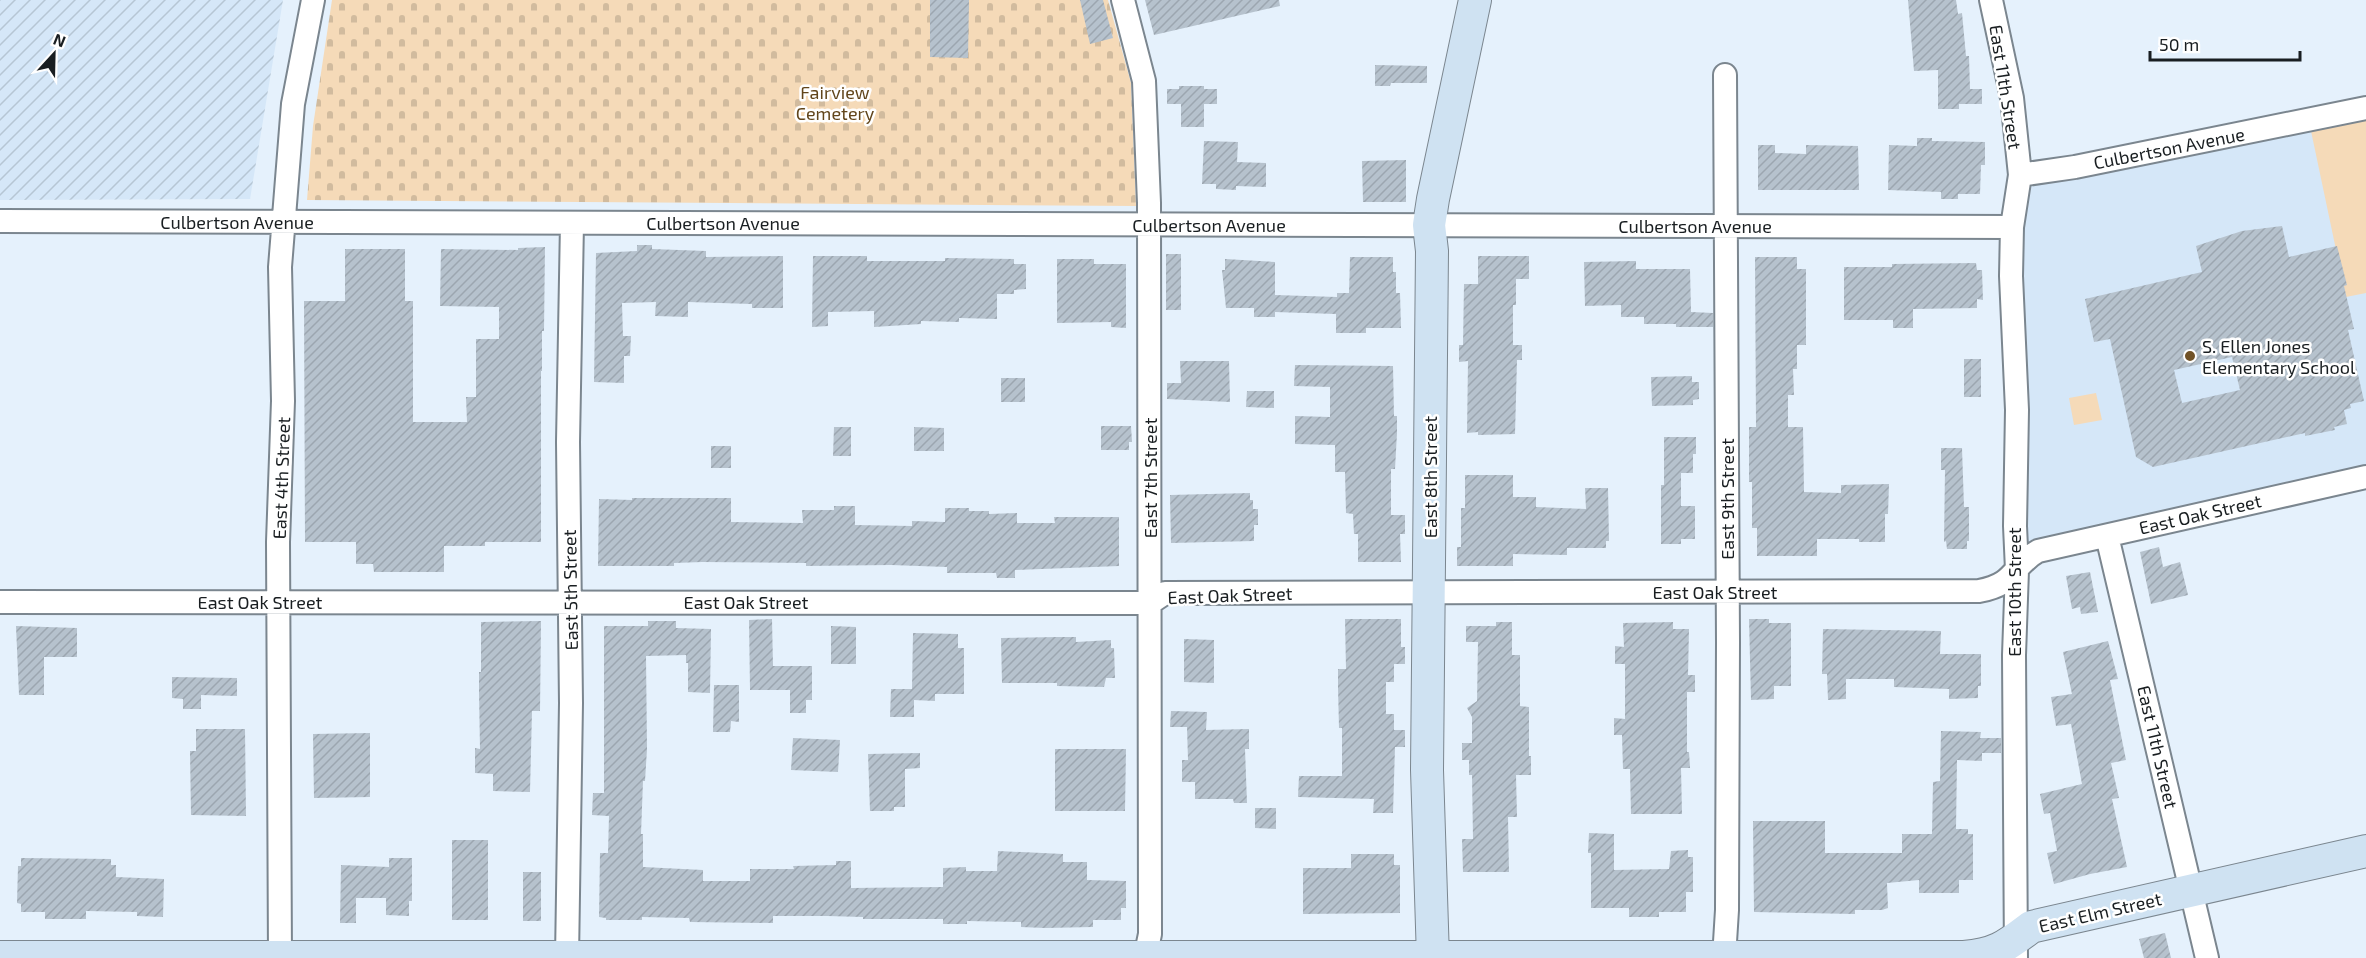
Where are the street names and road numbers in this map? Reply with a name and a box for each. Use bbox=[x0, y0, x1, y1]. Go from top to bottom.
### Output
street label: East 11th Street bbox=[1985, 23, 2027, 151]
street label: Culbertson Avenue bbox=[2092, 123, 2246, 173]
street label: Culbertson Avenue bbox=[160, 211, 314, 233]
street label: Culbertson Avenue bbox=[646, 212, 800, 234]
street label: Culbertson Avenue bbox=[1132, 214, 1286, 236]
street label: Culbertson Avenue bbox=[1618, 215, 1772, 237]
street label: East 4th Street bbox=[268, 416, 294, 540]
street label: East 8th Street bbox=[1419, 416, 1441, 538]
street label: East 7th Street bbox=[1139, 418, 1161, 538]
street label: East 9th Street bbox=[1716, 438, 1738, 560]
street label: East Oak Street bbox=[2137, 489, 2263, 539]
street label: East 10th Street bbox=[2003, 527, 2025, 657]
street label: East 5th Street bbox=[558, 529, 582, 651]
street label: East Oak Street bbox=[1653, 581, 1778, 603]
street label: East Oak Street bbox=[1167, 582, 1293, 608]
street label: East Oak Street bbox=[198, 591, 323, 613]
street label: East Oak Street bbox=[684, 591, 809, 613]
street label: East 11th Street bbox=[2133, 683, 2183, 811]
street label: East Elm Street bbox=[2037, 887, 2164, 937]

